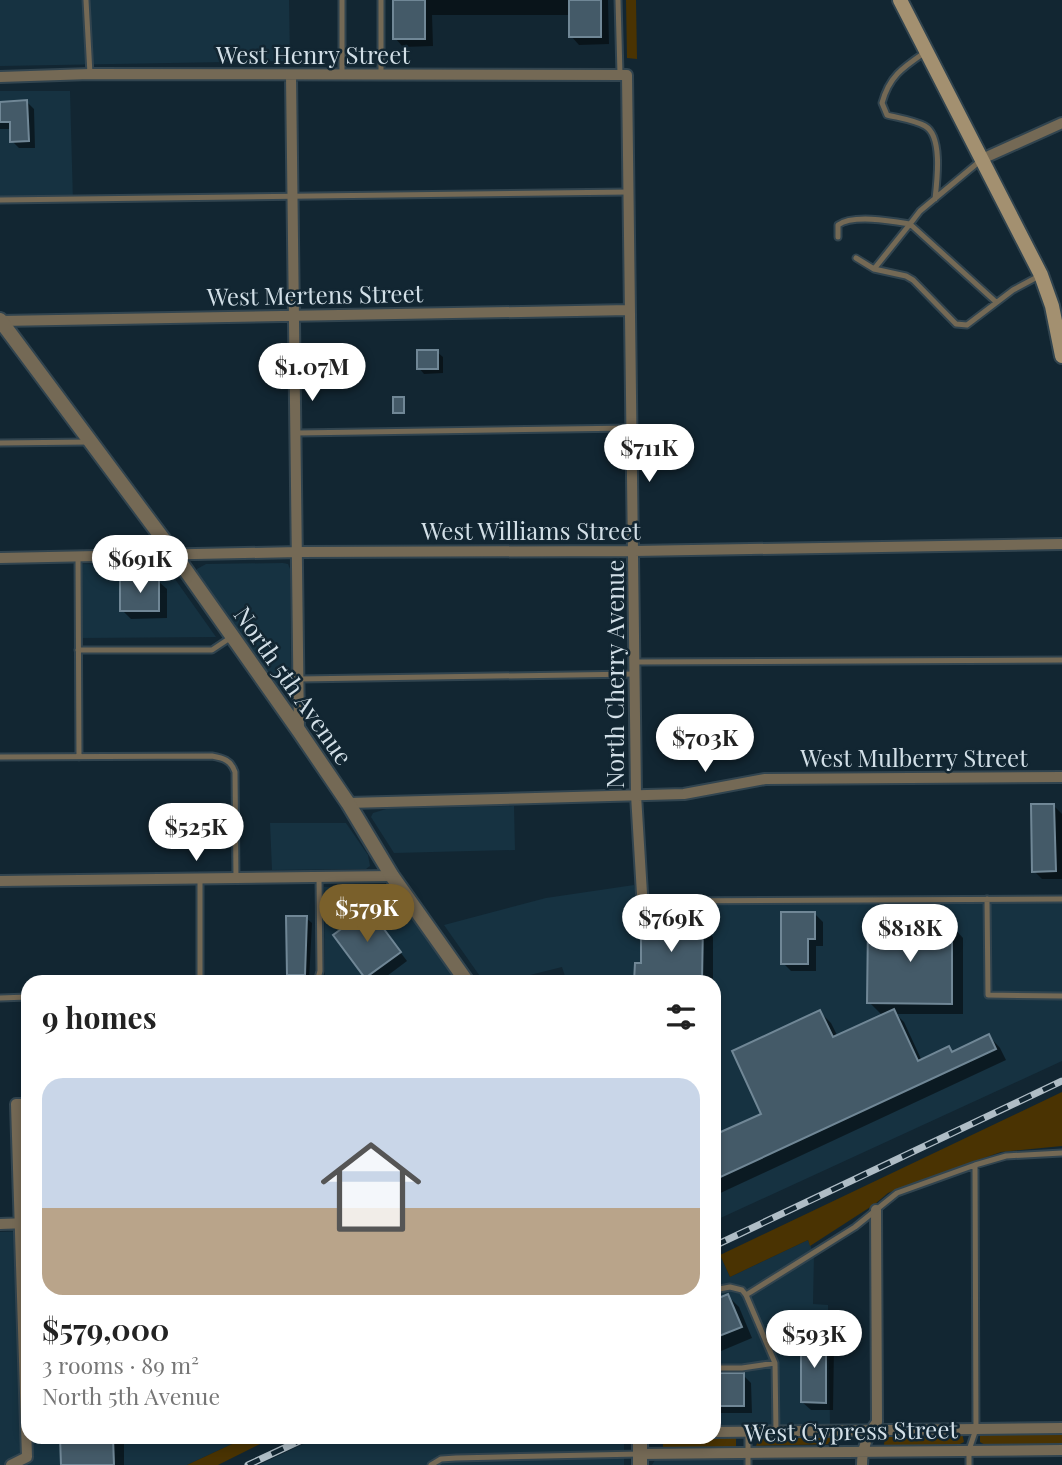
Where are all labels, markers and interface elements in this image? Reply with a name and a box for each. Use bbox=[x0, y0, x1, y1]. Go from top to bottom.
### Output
street label: West Henry Street bbox=[215, 38, 410, 70]
street label: West Mertens Street bbox=[206, 276, 424, 312]
pin: $1.07M bbox=[255, 344, 369, 403]
text: $1.07M bbox=[275, 350, 349, 381]
pin: $711K bbox=[600, 424, 698, 484]
text: $711K bbox=[620, 431, 678, 462]
street label: West Williams Street bbox=[420, 514, 641, 546]
pin: $691K bbox=[91, 536, 189, 595]
text: $691K bbox=[108, 542, 172, 573]
street label: North Cherry Avenue bbox=[598, 560, 630, 788]
street label: North 5th Avenue bbox=[228, 600, 360, 770]
pin: $703K bbox=[656, 714, 754, 774]
text: $703K bbox=[672, 721, 738, 752]
street label: West Mulberry Street bbox=[799, 741, 1028, 773]
pin: $525K bbox=[147, 804, 245, 863]
text: $525K bbox=[165, 810, 227, 841]
pin: $579K bbox=[318, 884, 416, 944]
text: $579K bbox=[335, 891, 399, 922]
pin: $769K bbox=[622, 894, 720, 954]
text: $769K bbox=[638, 901, 704, 932]
pin: $818K bbox=[861, 904, 959, 964]
text: $818K bbox=[878, 911, 942, 942]
text: 9 homes bbox=[42, 997, 157, 1037]
icon: filters bbox=[662, 998, 700, 1036]
icon: home bbox=[308, 1124, 434, 1250]
text: $579,000 bbox=[42, 1309, 169, 1349]
pin: $593K bbox=[765, 1310, 863, 1370]
text: $593K bbox=[782, 1317, 846, 1348]
text: 3 rooms · 89 m² bbox=[42, 1349, 199, 1380]
text: North 5th Avenue bbox=[42, 1380, 220, 1411]
street label: West Cypress Street bbox=[743, 1412, 959, 1448]

